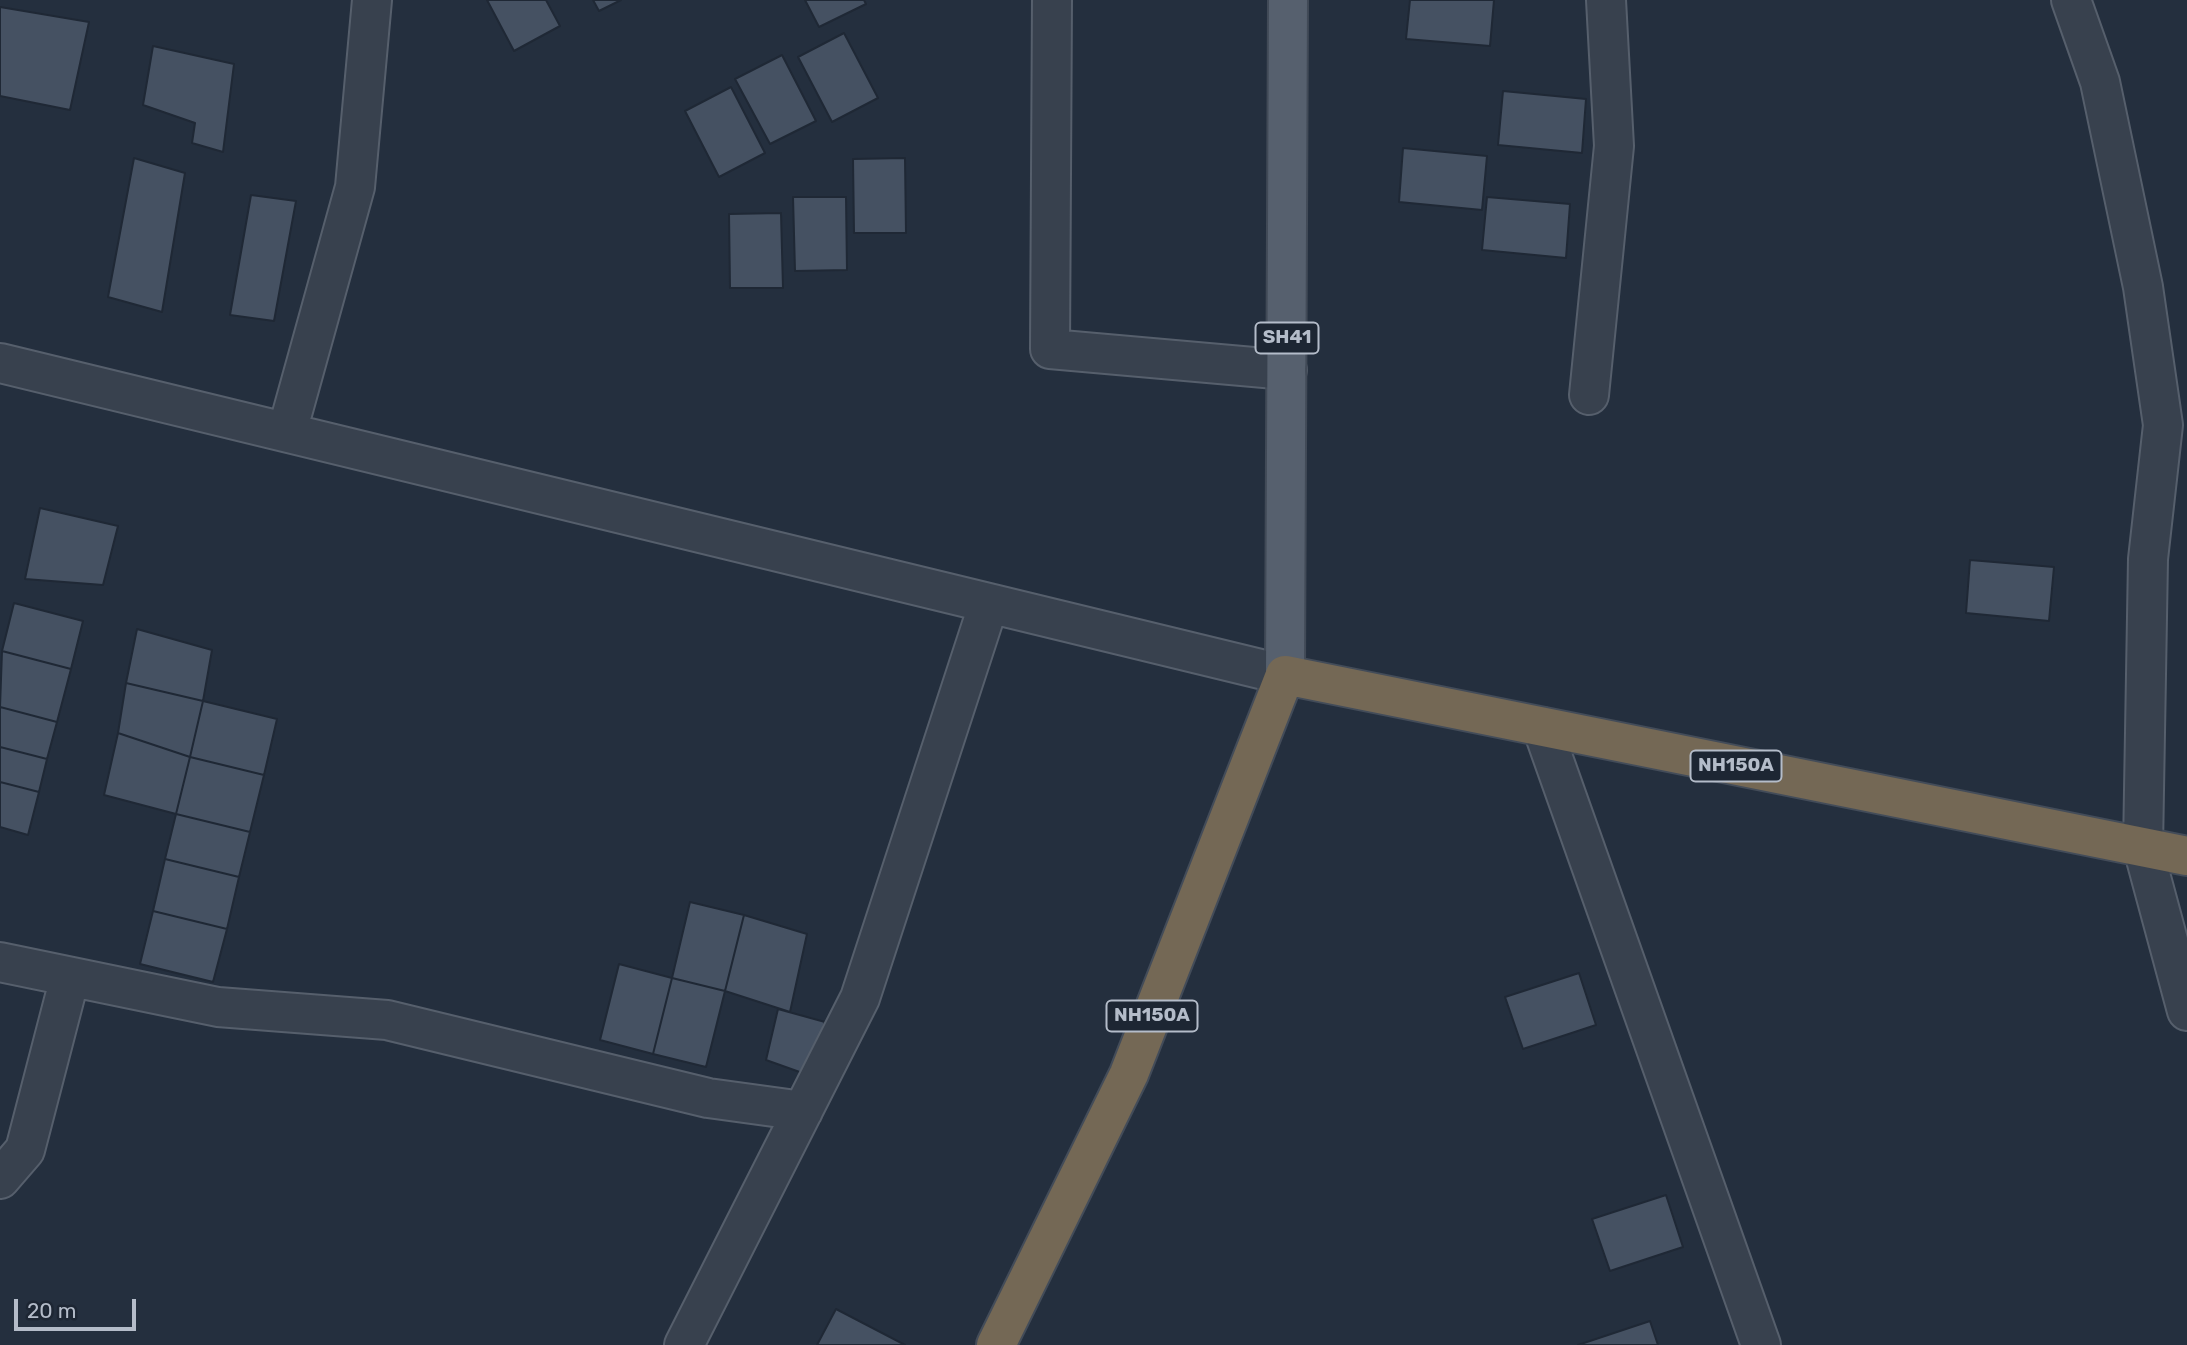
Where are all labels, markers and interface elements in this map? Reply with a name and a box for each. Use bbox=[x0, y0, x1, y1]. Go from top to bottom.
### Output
road number: SH41 bbox=[1256, 322, 1318, 354]
road number: NH150A bbox=[1690, 750, 1782, 782]
road number: NH150A bbox=[1106, 1000, 1198, 1032]
scale bar bbox=[18, 1286, 140, 1330]
text: 20 m bbox=[27, 1298, 76, 1323]

